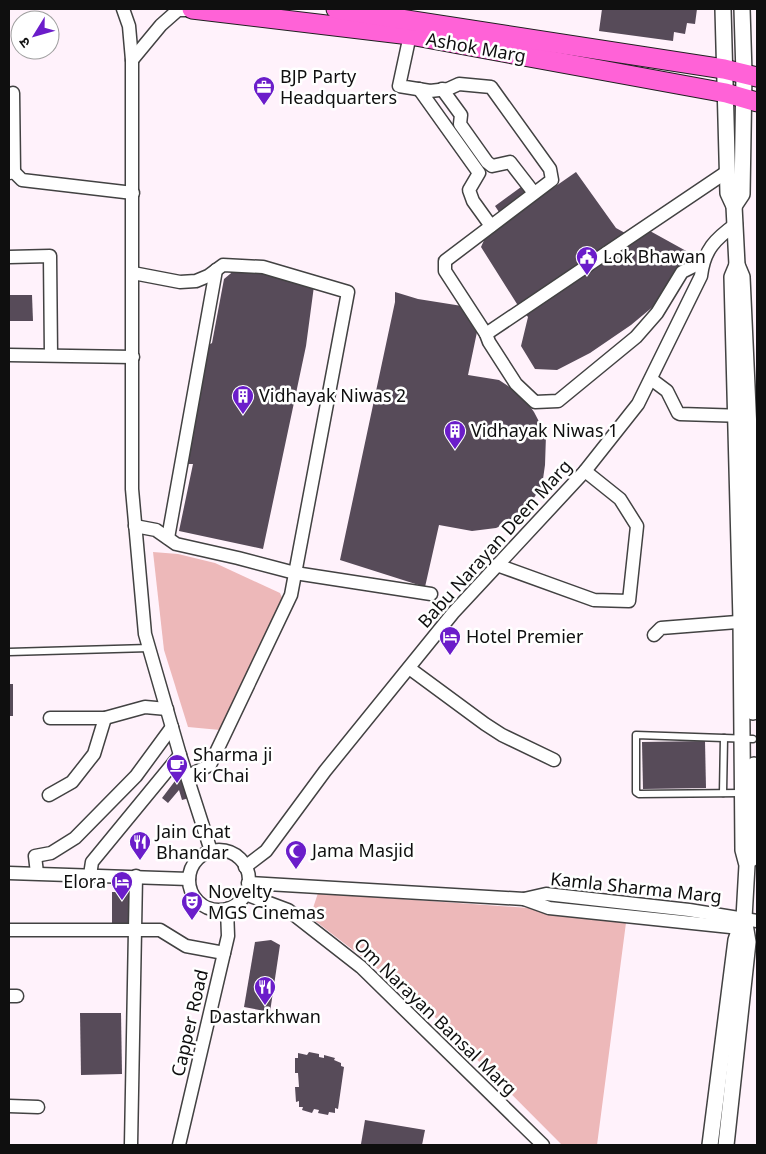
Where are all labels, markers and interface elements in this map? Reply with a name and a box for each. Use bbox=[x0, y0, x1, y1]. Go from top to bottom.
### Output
north arrow bbox=[10, 10, 60, 60]
street label: Ashok Marg bbox=[424, 29, 528, 70]
text: उ bbox=[15, 32, 36, 51]
place label: BJP Party Headquarters bbox=[280, 67, 397, 111]
office icon: BJP Party Headquarters bbox=[252, 75, 276, 106]
public building icon: Lok Bhawan bbox=[575, 245, 599, 276]
place label: Lok Bhawan bbox=[603, 247, 706, 270]
building icon: Vidhayak Niwas 2 bbox=[231, 384, 255, 415]
place label: Vidhayak Niwas 2 bbox=[259, 386, 406, 409]
building icon: Vidhayak Niwas 1 bbox=[443, 419, 467, 450]
place label: Vidhayak Niwas 1 bbox=[471, 421, 618, 444]
street label: Babu Narayan Deen Marg bbox=[414, 456, 578, 634]
hotel icon: Hotel Premier bbox=[438, 625, 462, 656]
place label: Hotel Premier bbox=[466, 627, 584, 650]
place label: Sharma ji ki Chai bbox=[193, 745, 272, 789]
cafe icon: Sharma ji ki Chai bbox=[165, 753, 189, 784]
place label: Jain Chat Bhandar bbox=[154, 822, 231, 866]
restaurant icon: Jain Chat Bhandar bbox=[128, 830, 152, 861]
mosque icon: Jama Masjid bbox=[284, 839, 308, 870]
place label: Jama Masjid bbox=[310, 841, 414, 864]
street label: Kamla Sharma Marg bbox=[549, 869, 723, 910]
hotel icon: Elora bbox=[110, 870, 134, 901]
place label: Elora bbox=[63, 872, 106, 895]
place label: Novelty MGS Cinemas bbox=[208, 882, 325, 926]
theatre icon: Novelty MGS Cinemas bbox=[180, 890, 204, 921]
street label: Om Narayan Bansal Marg bbox=[348, 934, 520, 1102]
street label: Capper Road bbox=[168, 968, 215, 1079]
restaurant icon: Dastarkhwan bbox=[253, 975, 277, 1006]
place label: Dastarkhwan bbox=[209, 1007, 321, 1030]

